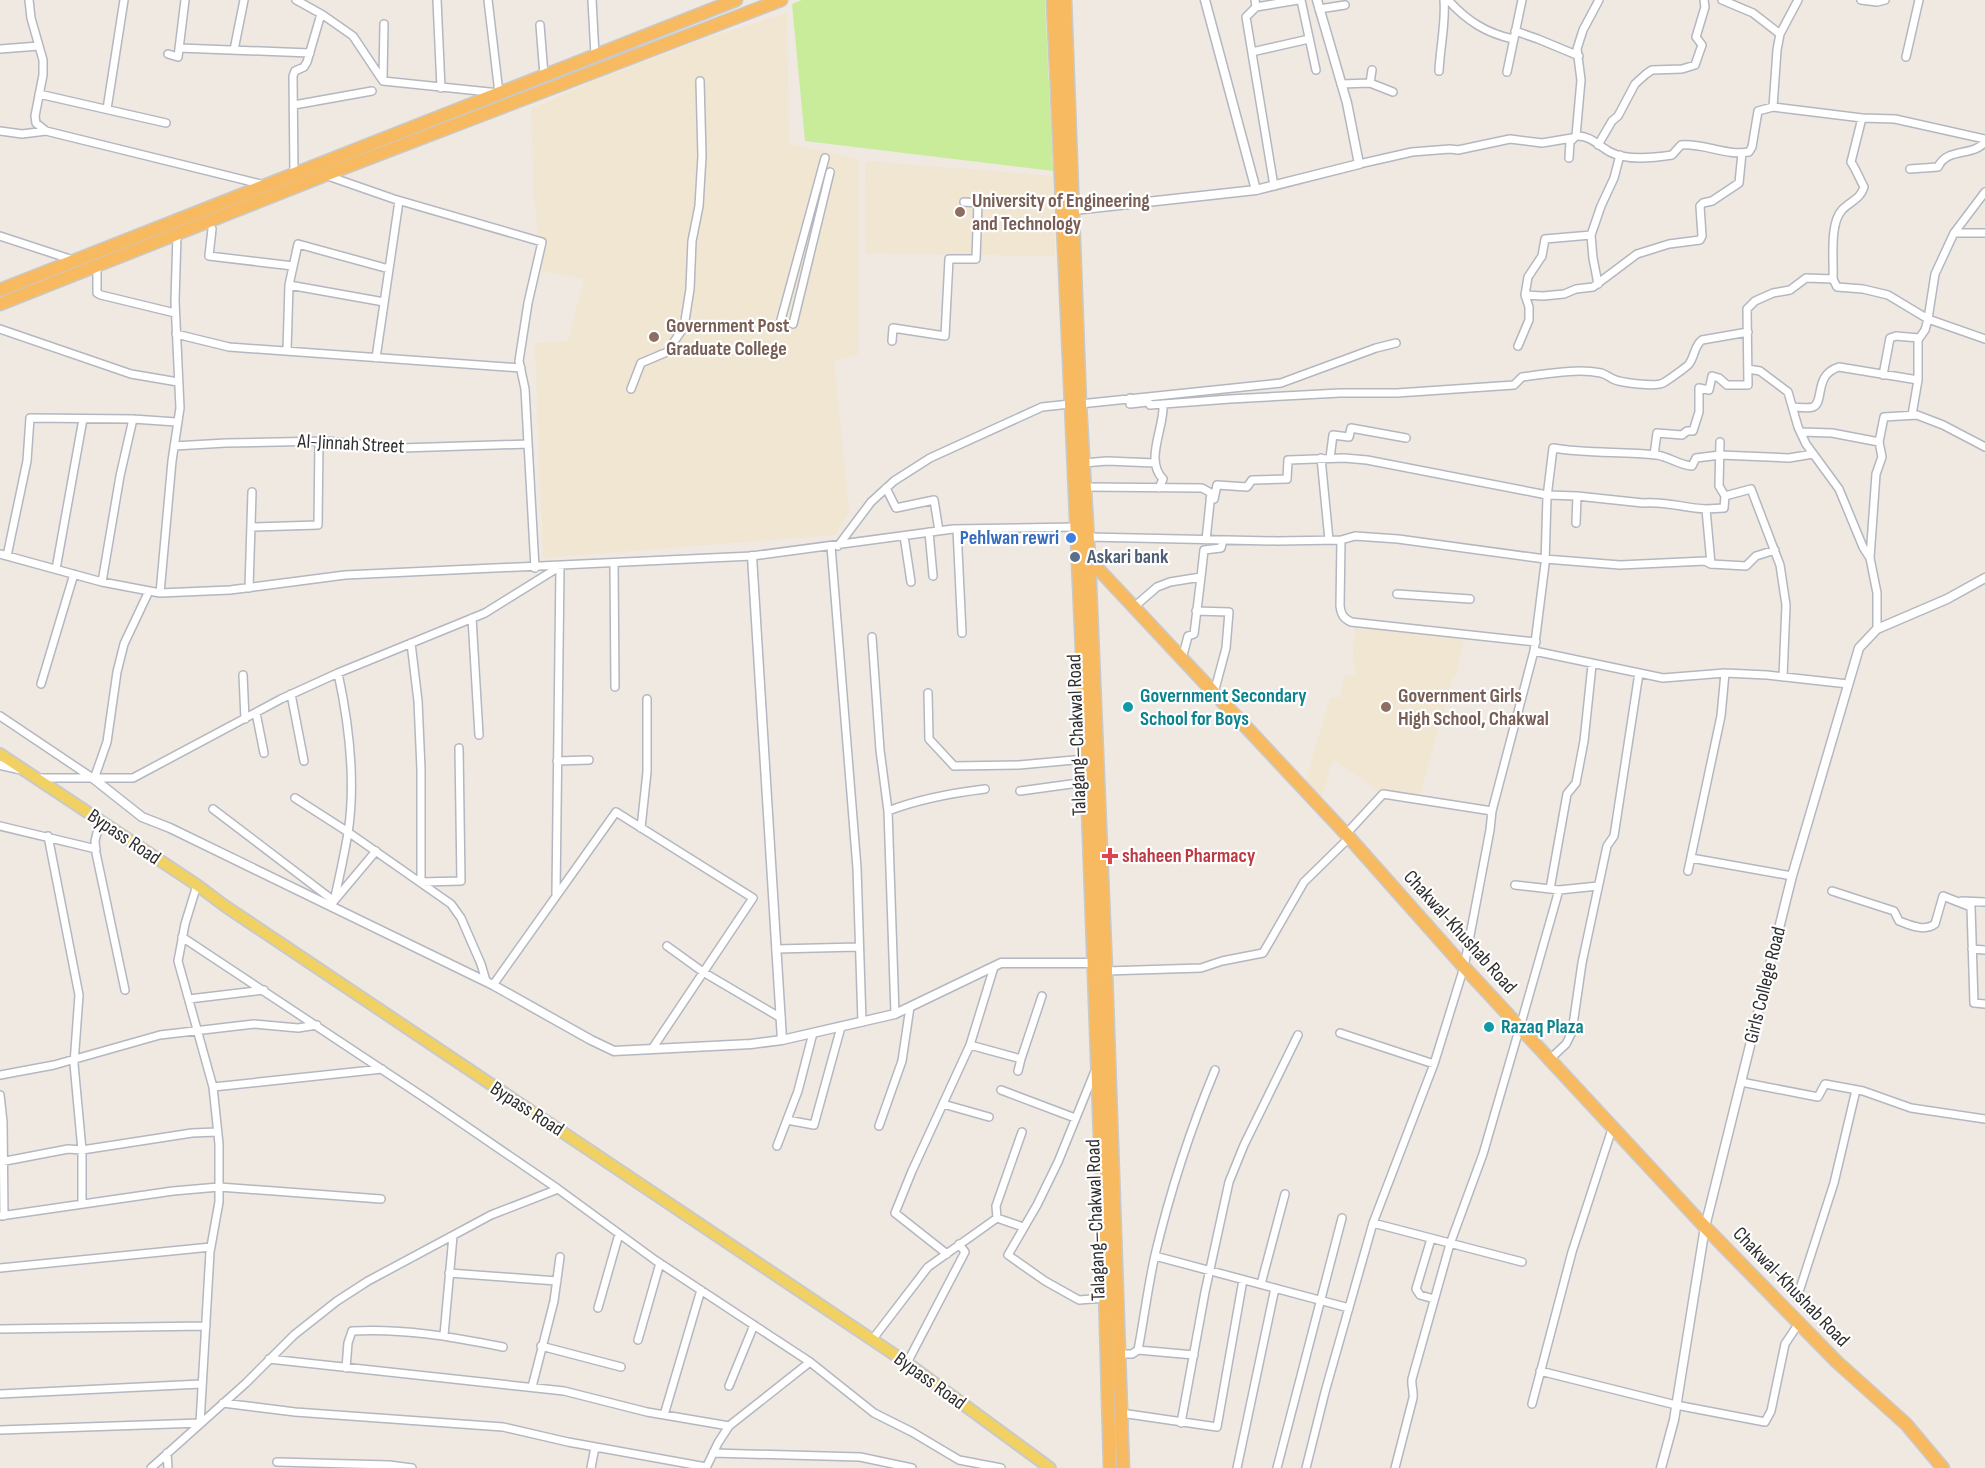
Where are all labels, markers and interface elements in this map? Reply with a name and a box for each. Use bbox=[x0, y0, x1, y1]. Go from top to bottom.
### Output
place label: University of Engineering and Technology bbox=[972, 189, 1150, 236]
marker: University of Engineering and Technology bbox=[953, 205, 967, 219]
place label: Government Post Graduate College bbox=[666, 314, 790, 361]
marker: Government Post Graduate College bbox=[647, 330, 661, 344]
street label: Al-Jinnah Street bbox=[296, 429, 405, 459]
place label: Pehlwan rewri bbox=[960, 526, 1059, 550]
marker: Pehlwan rewri bbox=[1064, 531, 1078, 545]
place label: Askari bank bbox=[1086, 545, 1169, 569]
marker: Askari bank bbox=[1068, 550, 1082, 564]
street label: Talagang–Chakwal Road bbox=[1062, 654, 1092, 816]
place label: Government Secondary School for Boys bbox=[1140, 684, 1307, 731]
place label: Government Girls High School, Chakwal bbox=[1398, 684, 1549, 731]
marker: Government Secondary School for Boys bbox=[1121, 700, 1135, 714]
marker: Government Girls High School, Chakwal bbox=[1379, 700, 1393, 714]
street label: Bypass Road bbox=[83, 804, 165, 870]
place label: shaheen Pharmacy bbox=[1122, 844, 1256, 868]
marker: shaheen Pharmacy bbox=[1103, 849, 1117, 863]
street label: Chakwal-Khushab Road bbox=[1398, 865, 1522, 999]
street label: Girls College Road bbox=[1739, 924, 1791, 1046]
place label: Razaq Plaza bbox=[1501, 1015, 1584, 1039]
marker: Razaq Plaza bbox=[1482, 1020, 1496, 1034]
street label: Bypass Road bbox=[486, 1076, 568, 1142]
street label: Talagang–Chakwal Road bbox=[1081, 1139, 1111, 1301]
street label: Chakwal-Khushab Road bbox=[1728, 1222, 1854, 1352]
street label: Bypass Road bbox=[889, 1347, 971, 1415]

